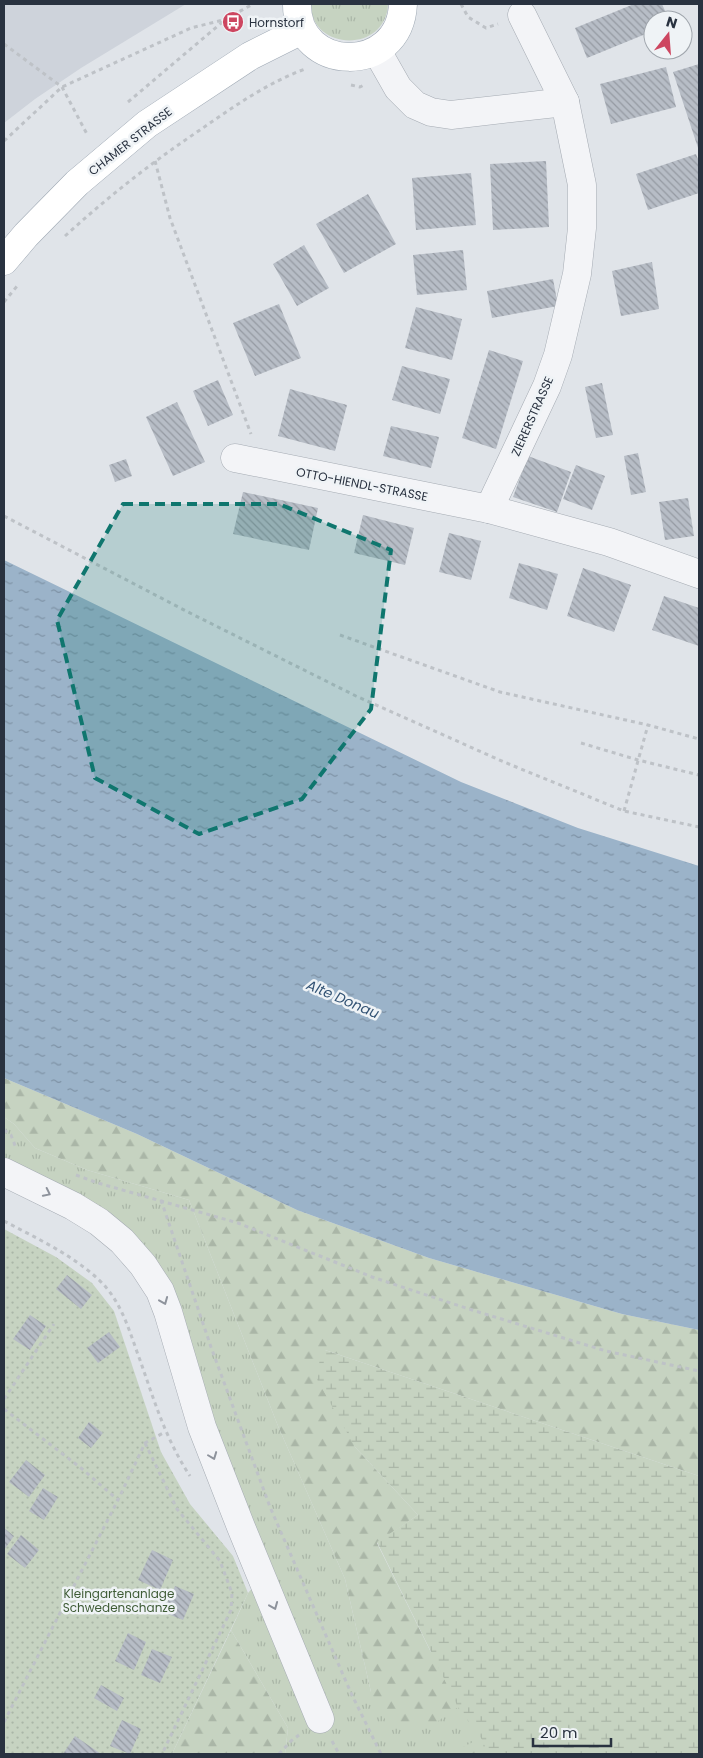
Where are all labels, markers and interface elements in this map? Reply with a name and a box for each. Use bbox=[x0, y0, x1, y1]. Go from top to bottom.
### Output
bus stop icon: Hornstorf bbox=[221, 10, 245, 34]
north arrow bbox=[643, 10, 693, 60]
text: N bbox=[664, 11, 680, 34]
place label: Hornstorf bbox=[249, 14, 304, 31]
street label: CHAMER STRASSE bbox=[85, 103, 175, 179]
street label: ZIERERSTRASSE bbox=[507, 373, 557, 459]
street label: OTTO-HIENDL-STRASSE bbox=[295, 463, 429, 505]
water label: Alte Donau bbox=[303, 974, 382, 1023]
one-way arrow bbox=[42, 1187, 51, 1197]
one-way arrow bbox=[157, 1296, 168, 1305]
one-way arrow bbox=[207, 1451, 218, 1460]
park label: Kleingartenanlage Schwedenschanze bbox=[63, 1585, 175, 1616]
one-way arrow bbox=[268, 1602, 278, 1610]
scale bar bbox=[533, 1716, 610, 1748]
text: 20 m bbox=[540, 1722, 578, 1743]

